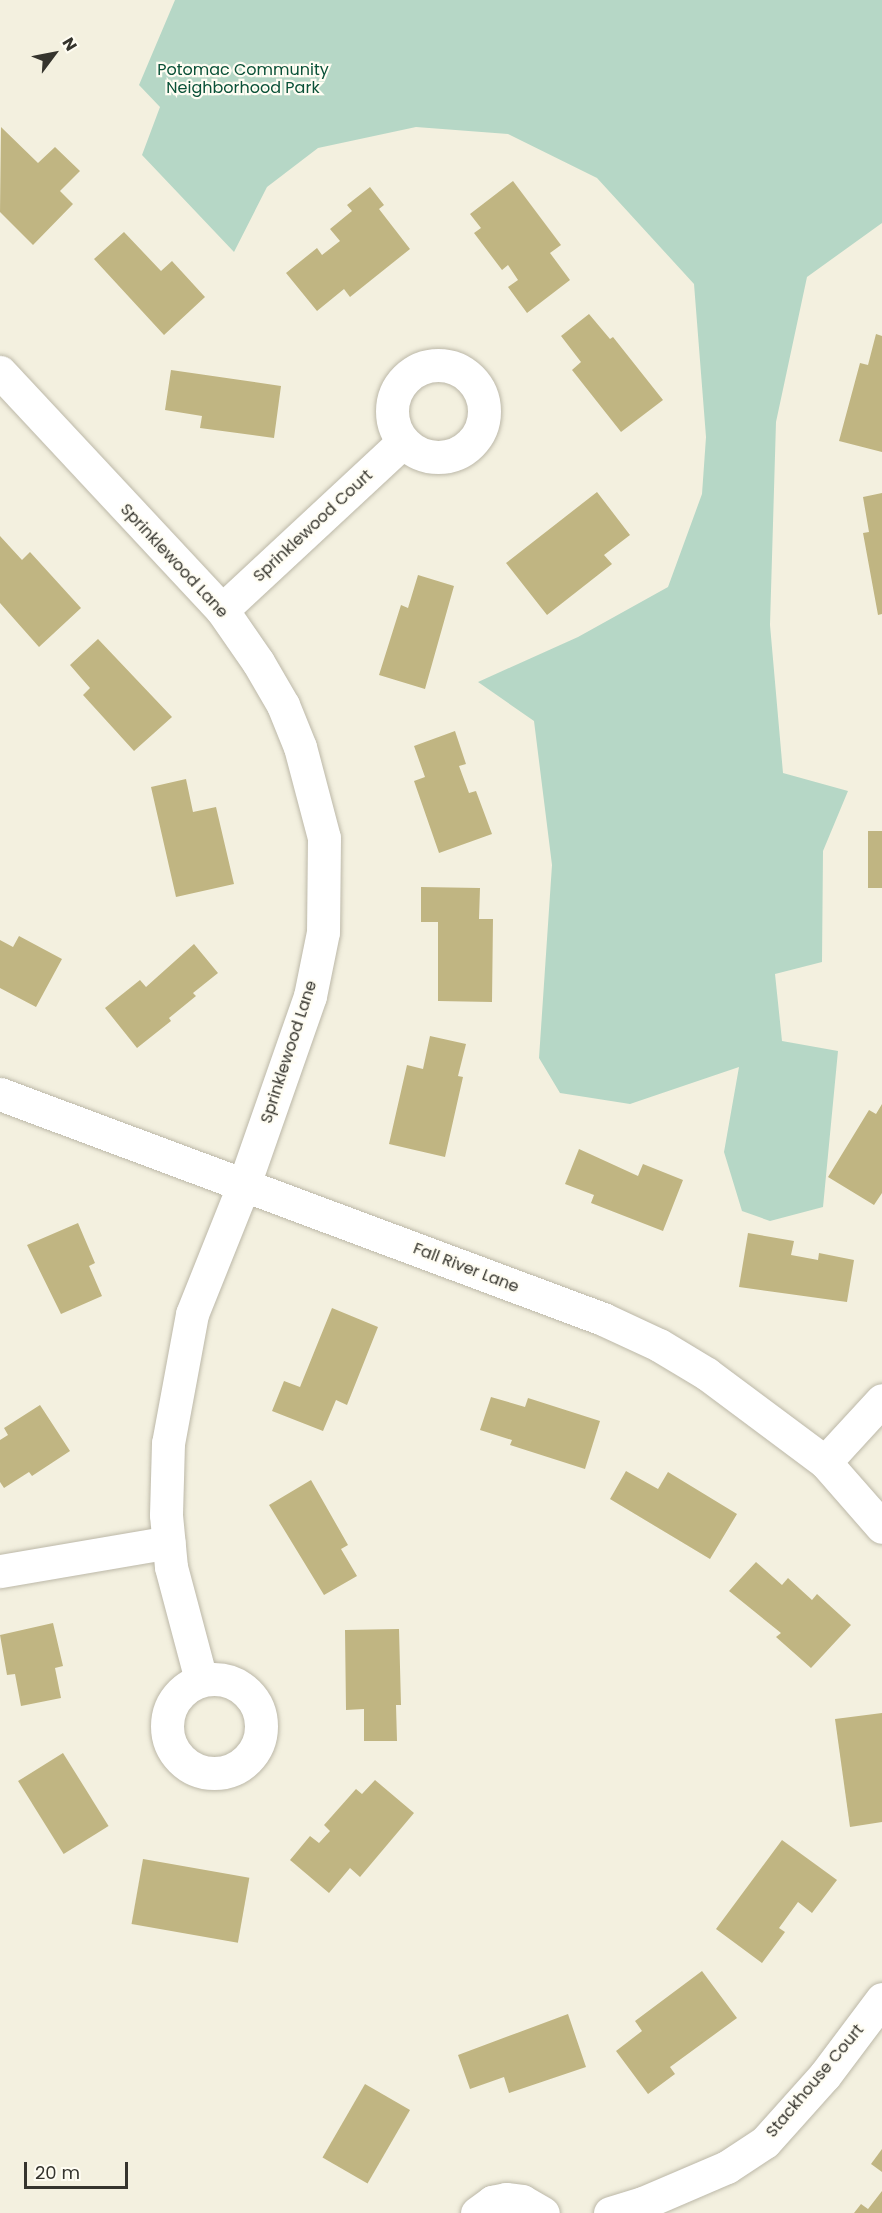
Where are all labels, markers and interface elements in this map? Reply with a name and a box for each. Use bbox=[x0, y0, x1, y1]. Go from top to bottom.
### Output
north arrow bbox=[24, 24, 84, 84]
text: N bbox=[57, 33, 83, 55]
park label: Potomac Community Neighborhood Park bbox=[157, 60, 329, 98]
street label: Sprinklewood Court bbox=[249, 466, 377, 586]
street label: Sprinklewood Lane bbox=[116, 500, 232, 622]
street label: Sprinklewood Lane bbox=[257, 978, 321, 1126]
street label: Fall River Lane bbox=[410, 1239, 522, 1297]
street label: Stackhouse Court bbox=[762, 2020, 868, 2142]
scale bar bbox=[27, 2150, 130, 2188]
text: 20 m bbox=[35, 2160, 80, 2185]

